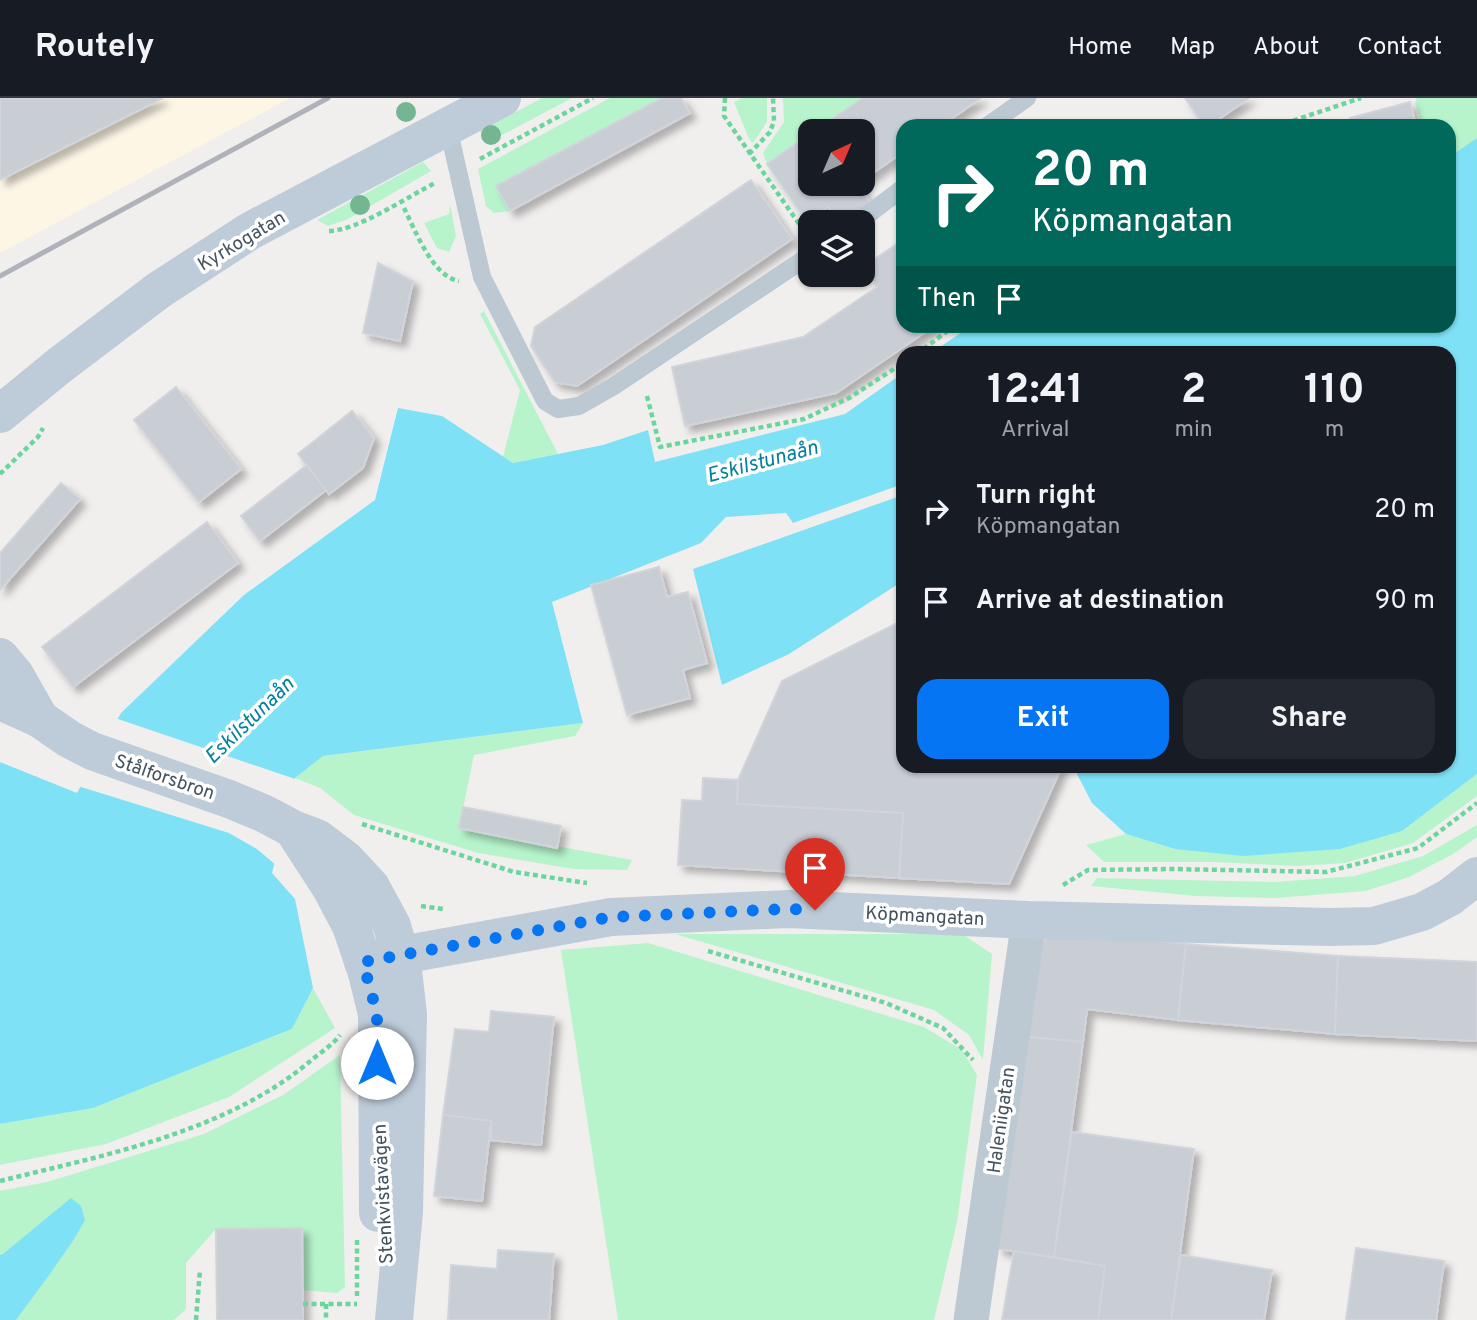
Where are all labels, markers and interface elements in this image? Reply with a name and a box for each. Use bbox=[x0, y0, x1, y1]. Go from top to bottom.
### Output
text: Routely bbox=[35, 27, 154, 69]
text: Home bbox=[1068, 33, 1132, 63]
text: Map bbox=[1170, 33, 1215, 63]
text: About bbox=[1253, 33, 1319, 63]
text: Contact bbox=[1357, 33, 1442, 63]
north arrow bbox=[798, 119, 875, 196]
map controls bbox=[798, 119, 875, 287]
text: 20 m bbox=[1032, 142, 1149, 204]
icon: right bbox=[917, 147, 1008, 238]
text: Köpmangatan bbox=[1032, 203, 1233, 243]
street label: Kyrkogatan bbox=[194, 206, 290, 277]
button: layers bbox=[798, 210, 875, 287]
icon: arrive bbox=[990, 280, 1028, 318]
text: Then bbox=[917, 283, 976, 316]
text: 12:41 bbox=[987, 365, 1083, 418]
text: 2 bbox=[1181, 365, 1206, 418]
text: 110 bbox=[1304, 365, 1365, 418]
text: Arrival bbox=[1001, 416, 1070, 445]
text: min bbox=[1174, 416, 1213, 445]
text: m bbox=[1325, 416, 1344, 445]
water label: Eskilstunaån bbox=[704, 434, 822, 490]
text: Turn right bbox=[976, 480, 1096, 513]
icon: right bbox=[917, 492, 955, 530]
text: 20 m bbox=[1374, 494, 1435, 527]
text: Köpmangatan bbox=[976, 513, 1121, 542]
icon: arrive bbox=[917, 583, 955, 621]
text: Arrive at destination bbox=[976, 585, 1224, 618]
text: 90 m bbox=[1375, 585, 1435, 618]
water label: Eskilstunaån bbox=[200, 671, 301, 770]
button: Exit bbox=[917, 679, 1169, 759]
button: Share bbox=[1183, 679, 1435, 759]
street label: Stålforsbron bbox=[111, 750, 218, 806]
pin bbox=[785, 838, 845, 910]
icon: arrive bbox=[796, 849, 834, 887]
street label: Köpmangatan bbox=[865, 902, 985, 932]
position arrow bbox=[340, 1026, 414, 1100]
street label: Haleniigatan bbox=[983, 1066, 1021, 1175]
street label: Stenkvistavägen bbox=[368, 1123, 400, 1265]

